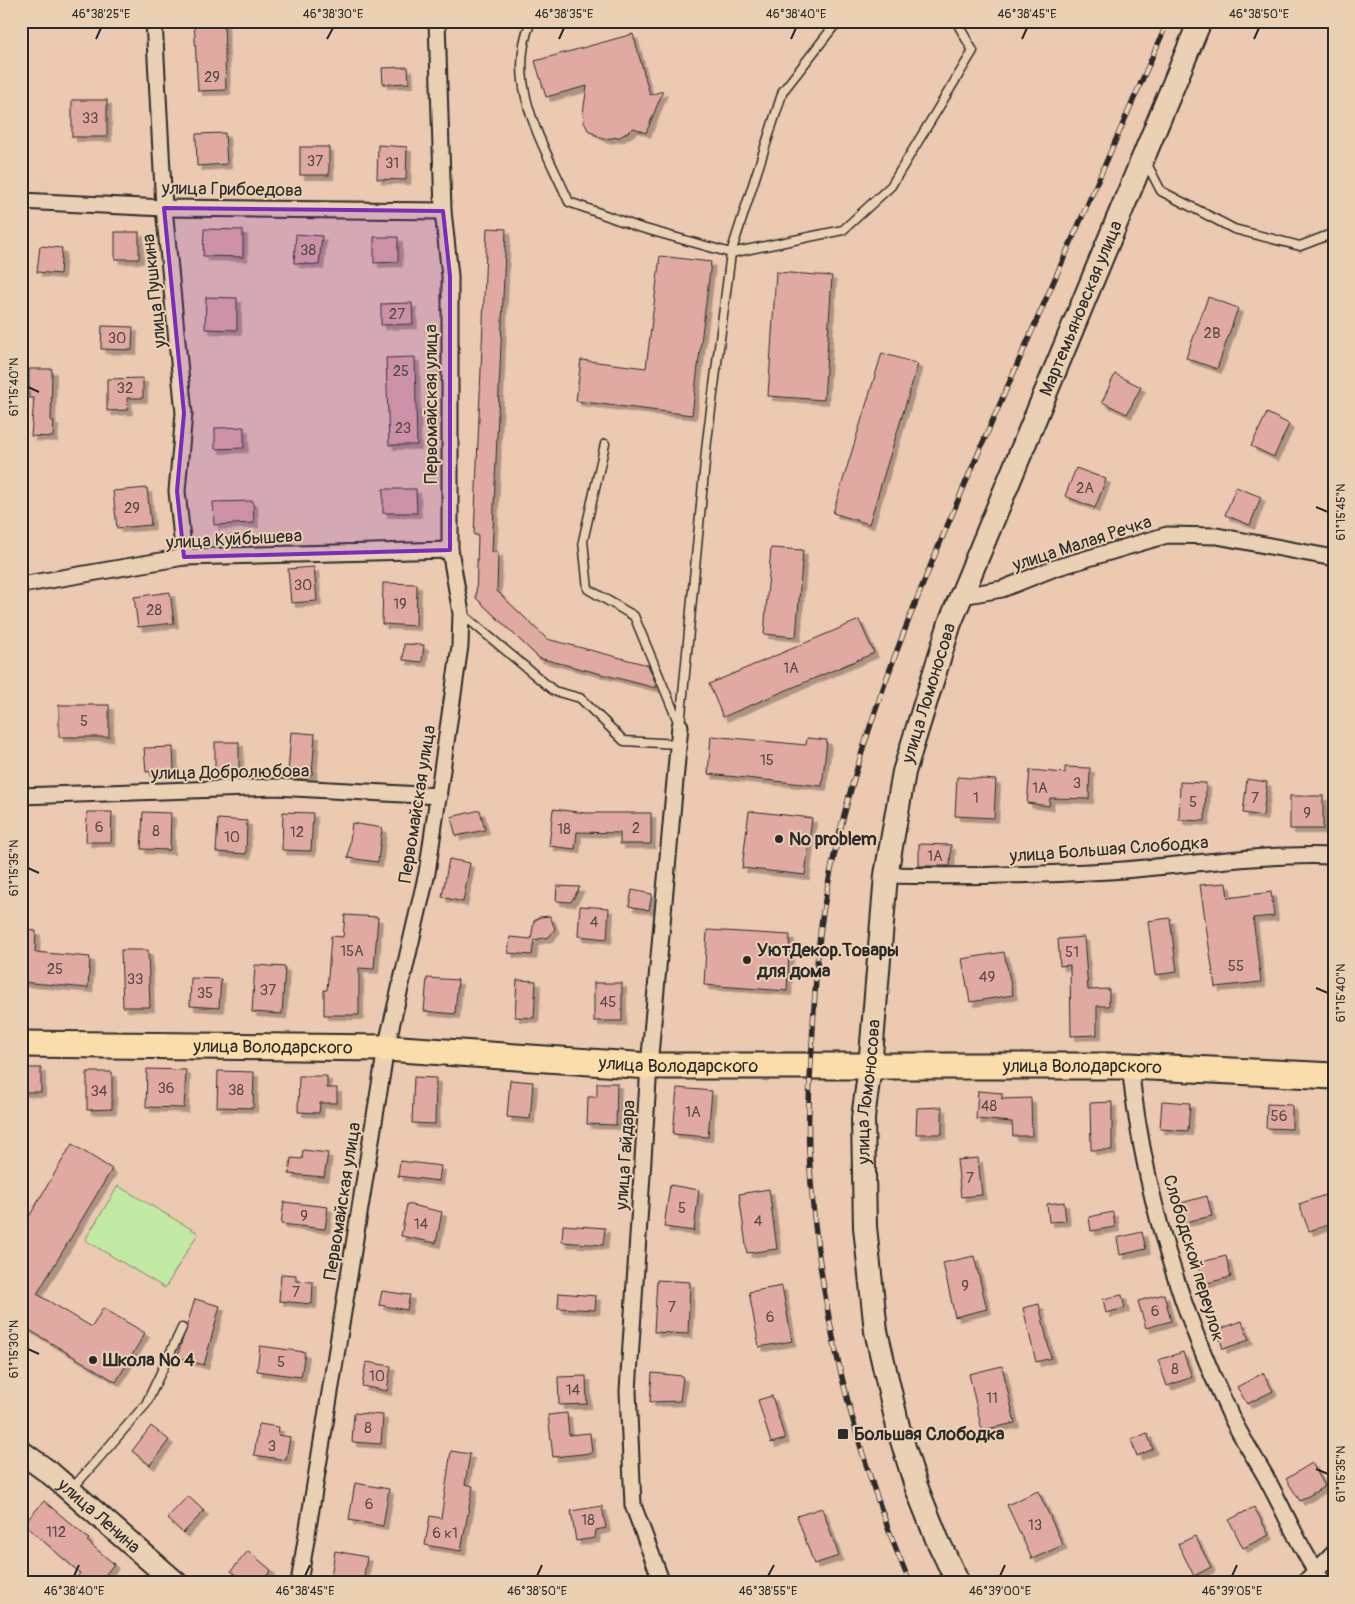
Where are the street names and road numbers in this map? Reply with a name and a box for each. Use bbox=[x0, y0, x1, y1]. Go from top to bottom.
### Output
street label: улица Грибоедова bbox=[161, 177, 302, 202]
street label: Мартемьяновская улица bbox=[1035, 217, 1128, 400]
street label: улица Пушкина bbox=[137, 233, 172, 350]
street label: Первомайская улица bbox=[420, 324, 443, 484]
street label: улица Малая Речка bbox=[1009, 510, 1155, 577]
street label: улица Куйбышева bbox=[164, 524, 303, 555]
street label: улица Ломоносова bbox=[896, 620, 961, 767]
street label: Первомайская улица bbox=[394, 723, 441, 885]
street label: улица Добролюбова bbox=[150, 760, 309, 785]
street label: улица Большая Слободка bbox=[1008, 831, 1209, 868]
street label: улица Ломоносова bbox=[852, 1019, 886, 1165]
street label: улица Володарского bbox=[192, 1035, 353, 1060]
street label: улица Володарского bbox=[597, 1052, 758, 1078]
street label: улица Володарского bbox=[1002, 1055, 1163, 1080]
street label: улица Гайдара bbox=[610, 1099, 641, 1212]
street label: Первомайская улица bbox=[319, 1120, 366, 1282]
street label: Слободской переулок bbox=[1157, 1172, 1230, 1344]
street label: улица Ленина bbox=[52, 1473, 145, 1559]

